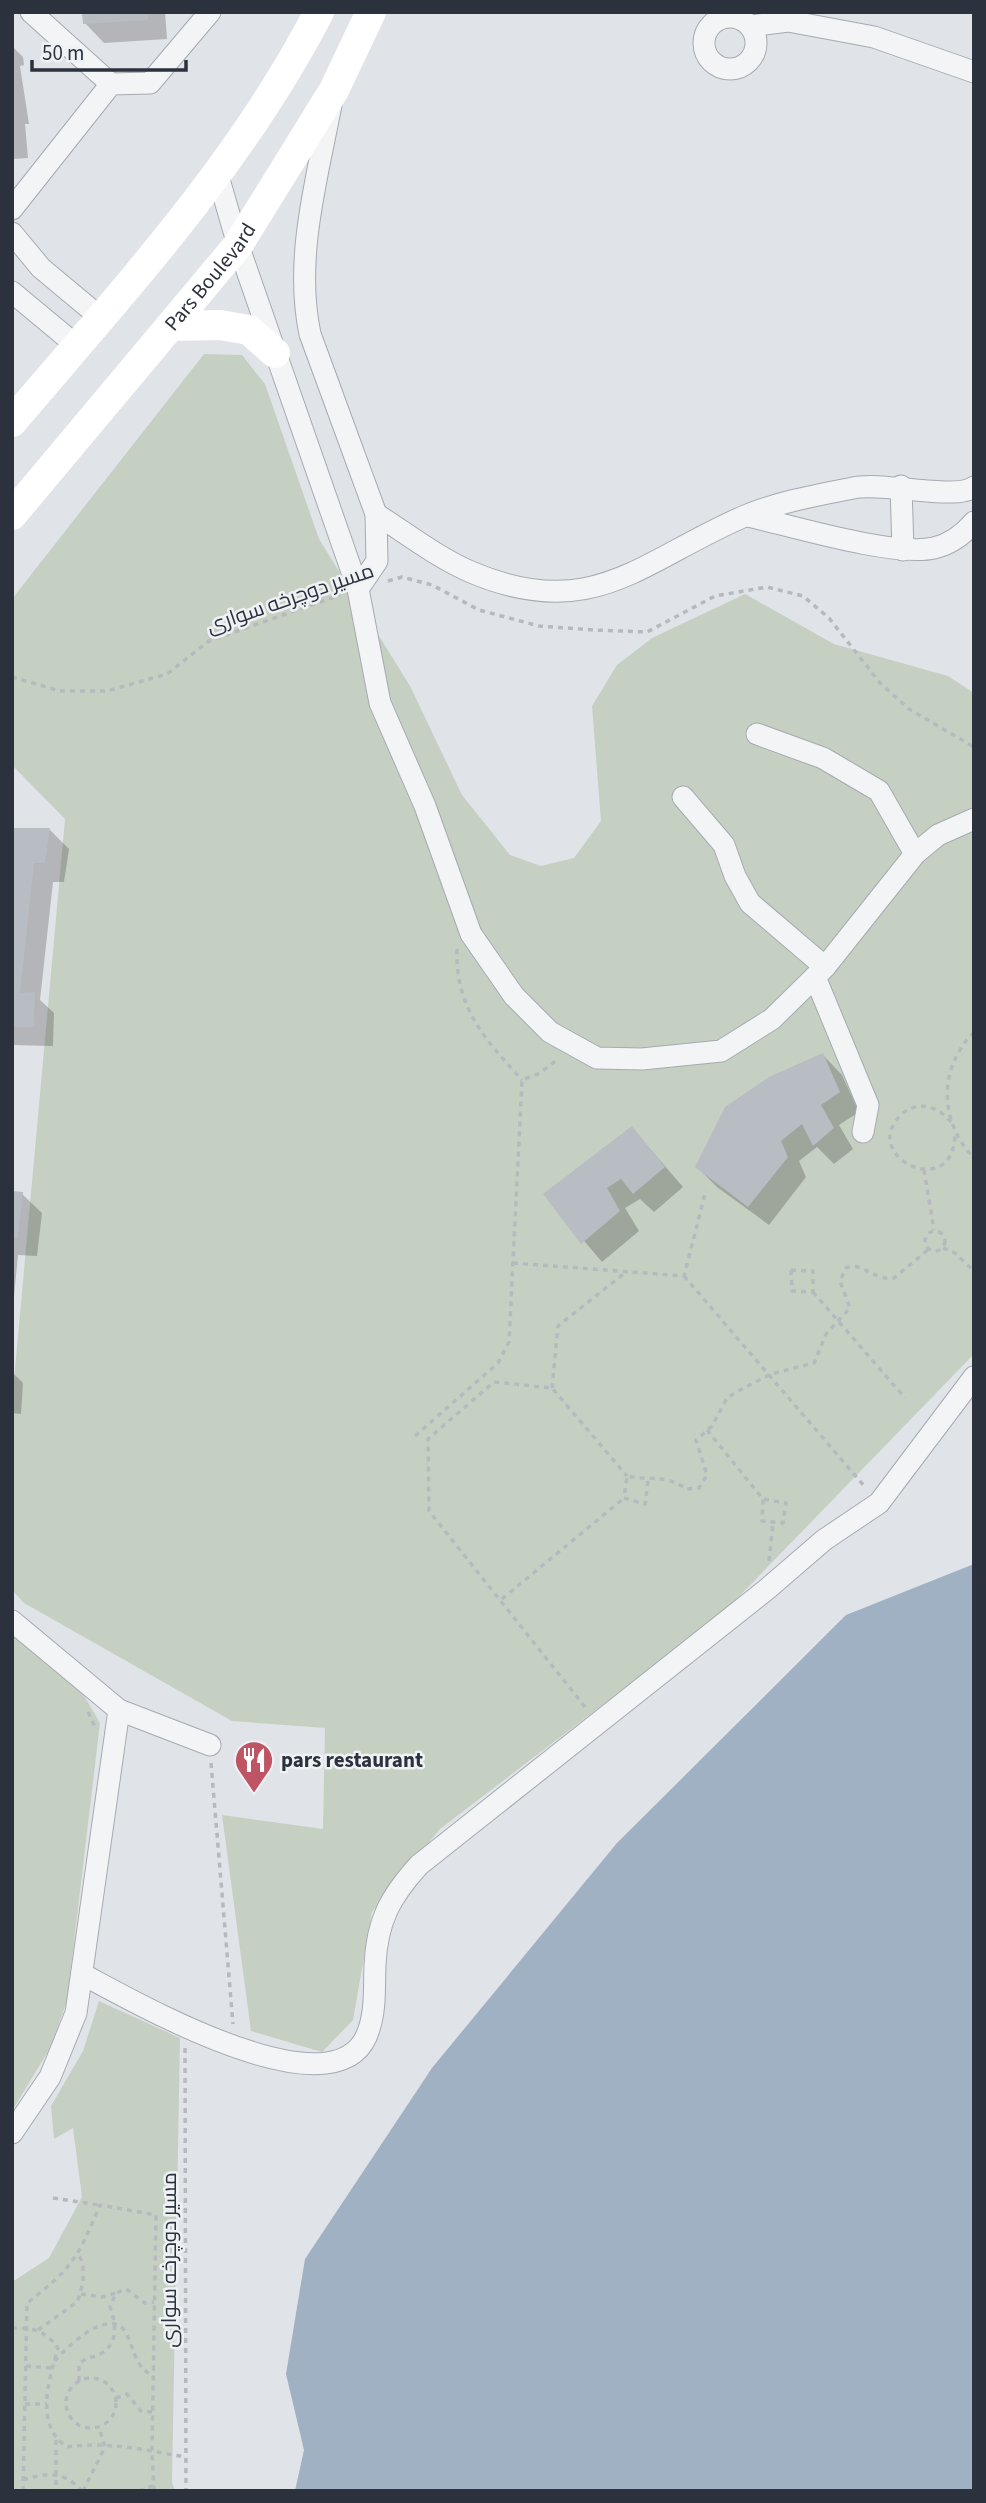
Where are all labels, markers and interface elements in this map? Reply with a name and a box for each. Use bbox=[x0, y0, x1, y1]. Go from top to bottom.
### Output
scale bar bbox=[32, 28, 186, 72]
text: 50 m bbox=[42, 38, 84, 68]
street label: Pars Boulevard bbox=[157, 217, 263, 337]
street label: مسیر دوچرخه سواری bbox=[202, 555, 378, 641]
restaurant icon: pars restaurant bbox=[233, 1739, 275, 1794]
place label: pars restaurant bbox=[281, 1745, 423, 1775]
street label: مسیر دوچرخه سواری bbox=[154, 2172, 184, 2348]

